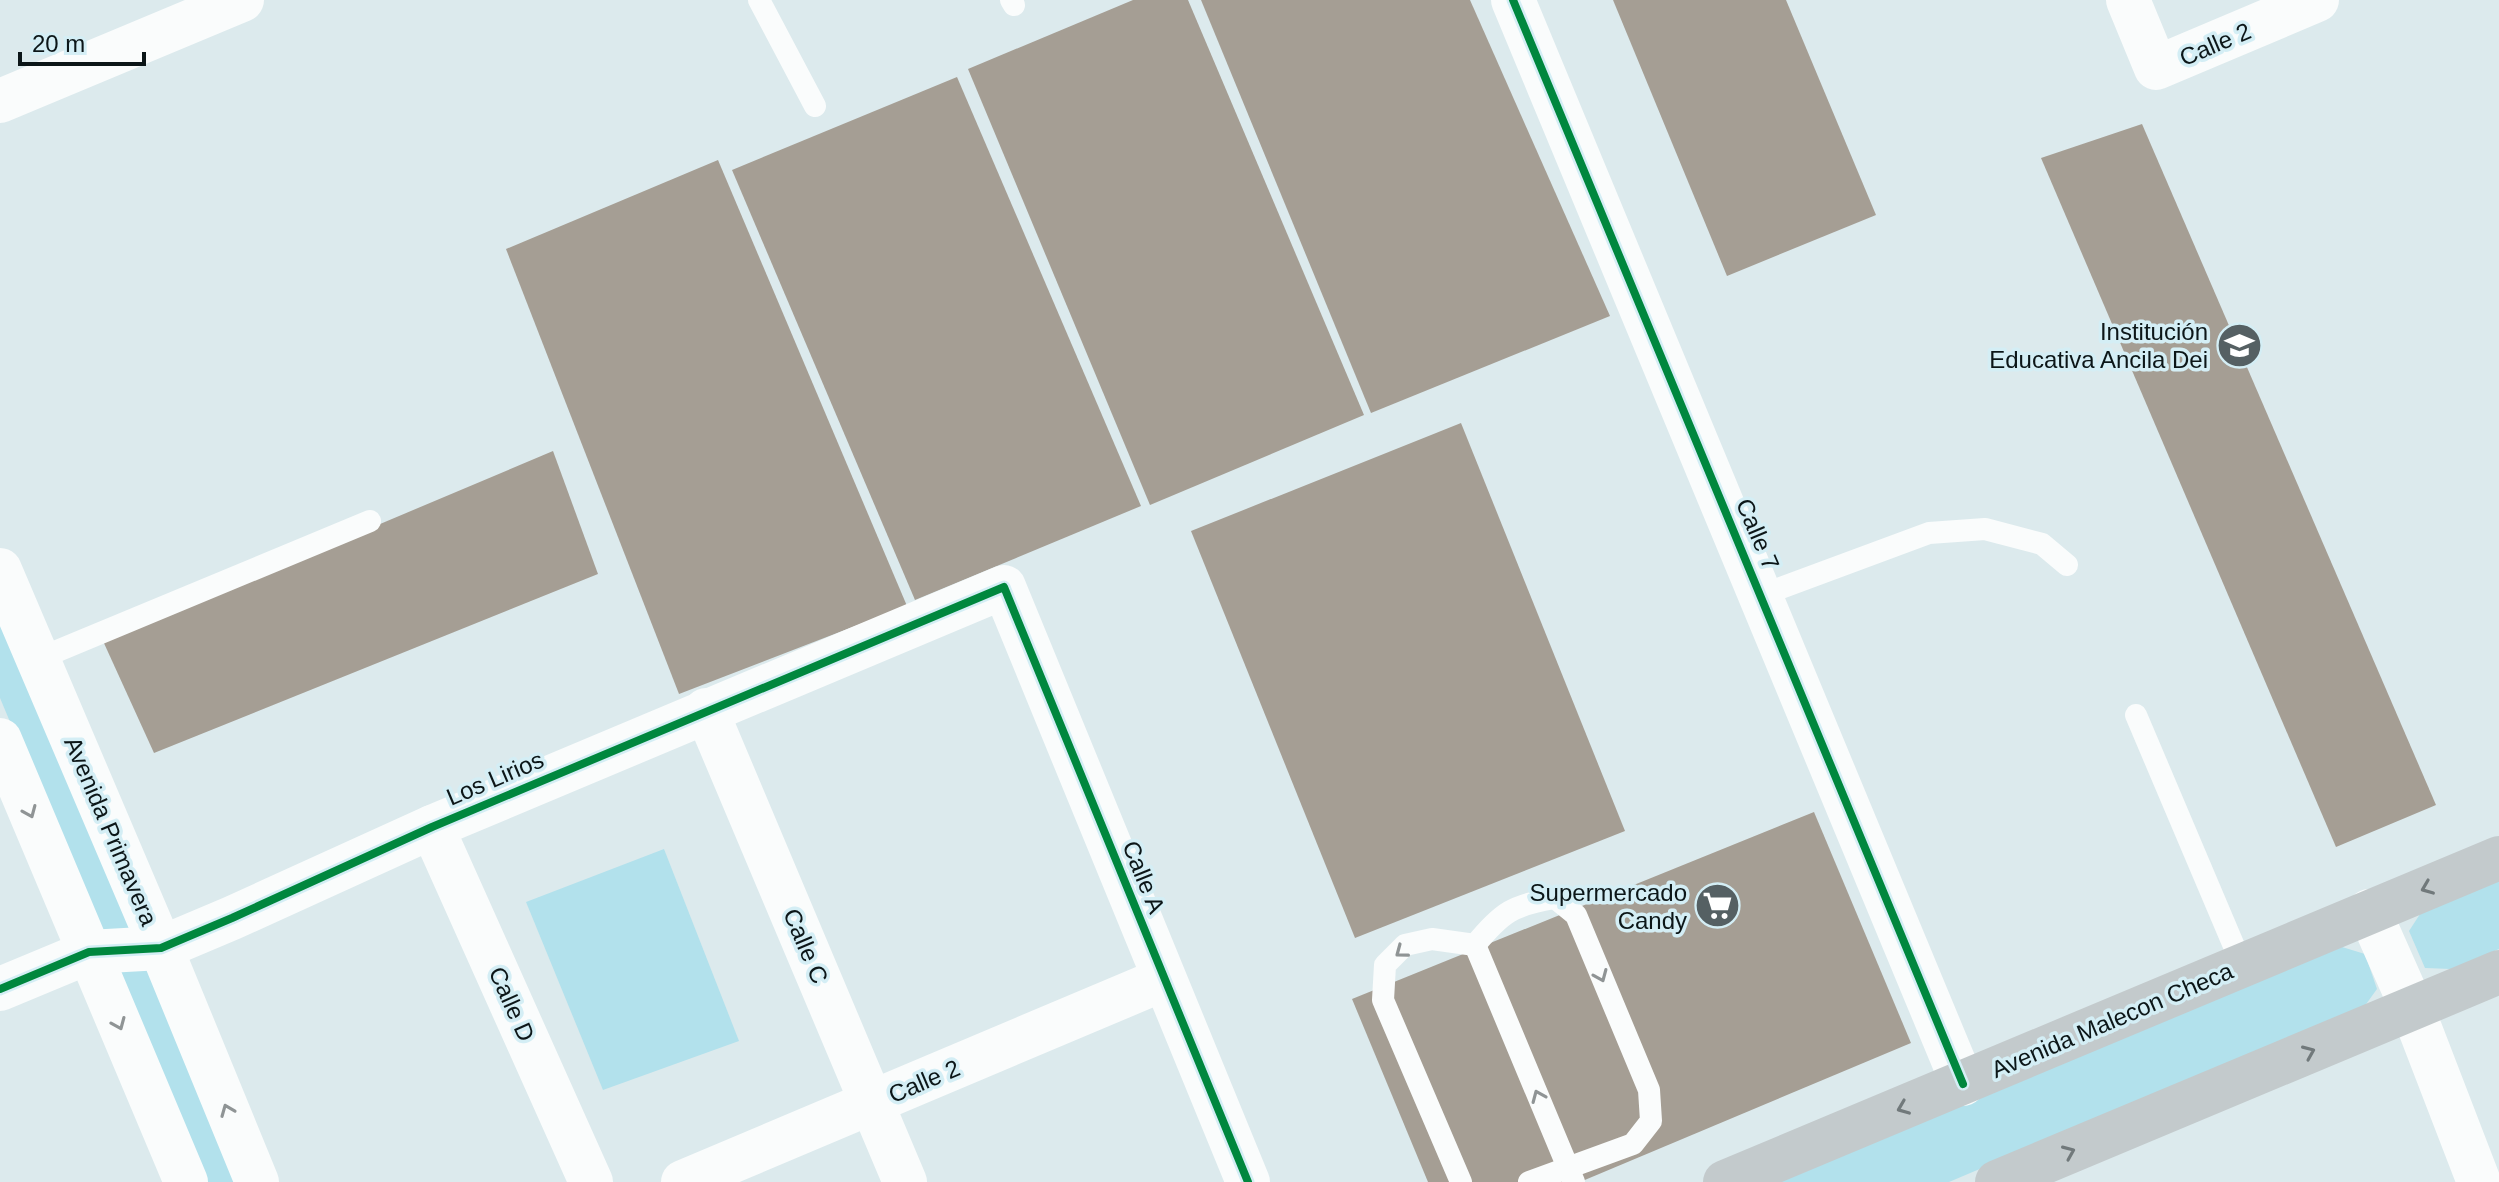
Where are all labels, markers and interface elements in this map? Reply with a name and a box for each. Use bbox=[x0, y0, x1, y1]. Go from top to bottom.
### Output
scale bar bbox=[20, 16, 144, 66]
street label: Calle 2 bbox=[2175, 17, 2255, 71]
text: 20 m bbox=[32, 30, 85, 57]
place label: Institución Educativa Ancila Dei bbox=[1989, 318, 2208, 373]
school or university icon: Institución Educativa Ancila Dei bbox=[2215, 321, 2263, 369]
street label: Calle 7 bbox=[1731, 494, 1785, 574]
street label: Avenida Primavera bbox=[59, 733, 163, 930]
street label: Los Lirios bbox=[442, 746, 548, 810]
one-way arrow bbox=[21, 804, 37, 818]
street label: Calle A bbox=[1117, 837, 1171, 917]
one-way arrow bbox=[2421, 878, 2435, 894]
place label: Supermercado Candy bbox=[1530, 879, 1687, 934]
supermarket icon: Supermercado Candy bbox=[1694, 882, 1742, 930]
street label: Calle C bbox=[778, 905, 834, 987]
one-way arrow bbox=[1395, 942, 1410, 957]
street label: Avenida Malecon Checa bbox=[1987, 957, 2237, 1083]
street label: Calle D bbox=[484, 963, 540, 1045]
one-way arrow bbox=[1592, 968, 1608, 982]
one-way arrow bbox=[110, 1015, 126, 1030]
one-way arrow bbox=[2300, 1045, 2315, 1061]
street label: Calle 2 bbox=[884, 1054, 964, 1108]
one-way arrow bbox=[1531, 1090, 1548, 1104]
one-way arrow bbox=[1897, 1099, 1911, 1115]
one-way arrow bbox=[221, 1104, 237, 1118]
one-way arrow bbox=[2061, 1145, 2075, 1161]

